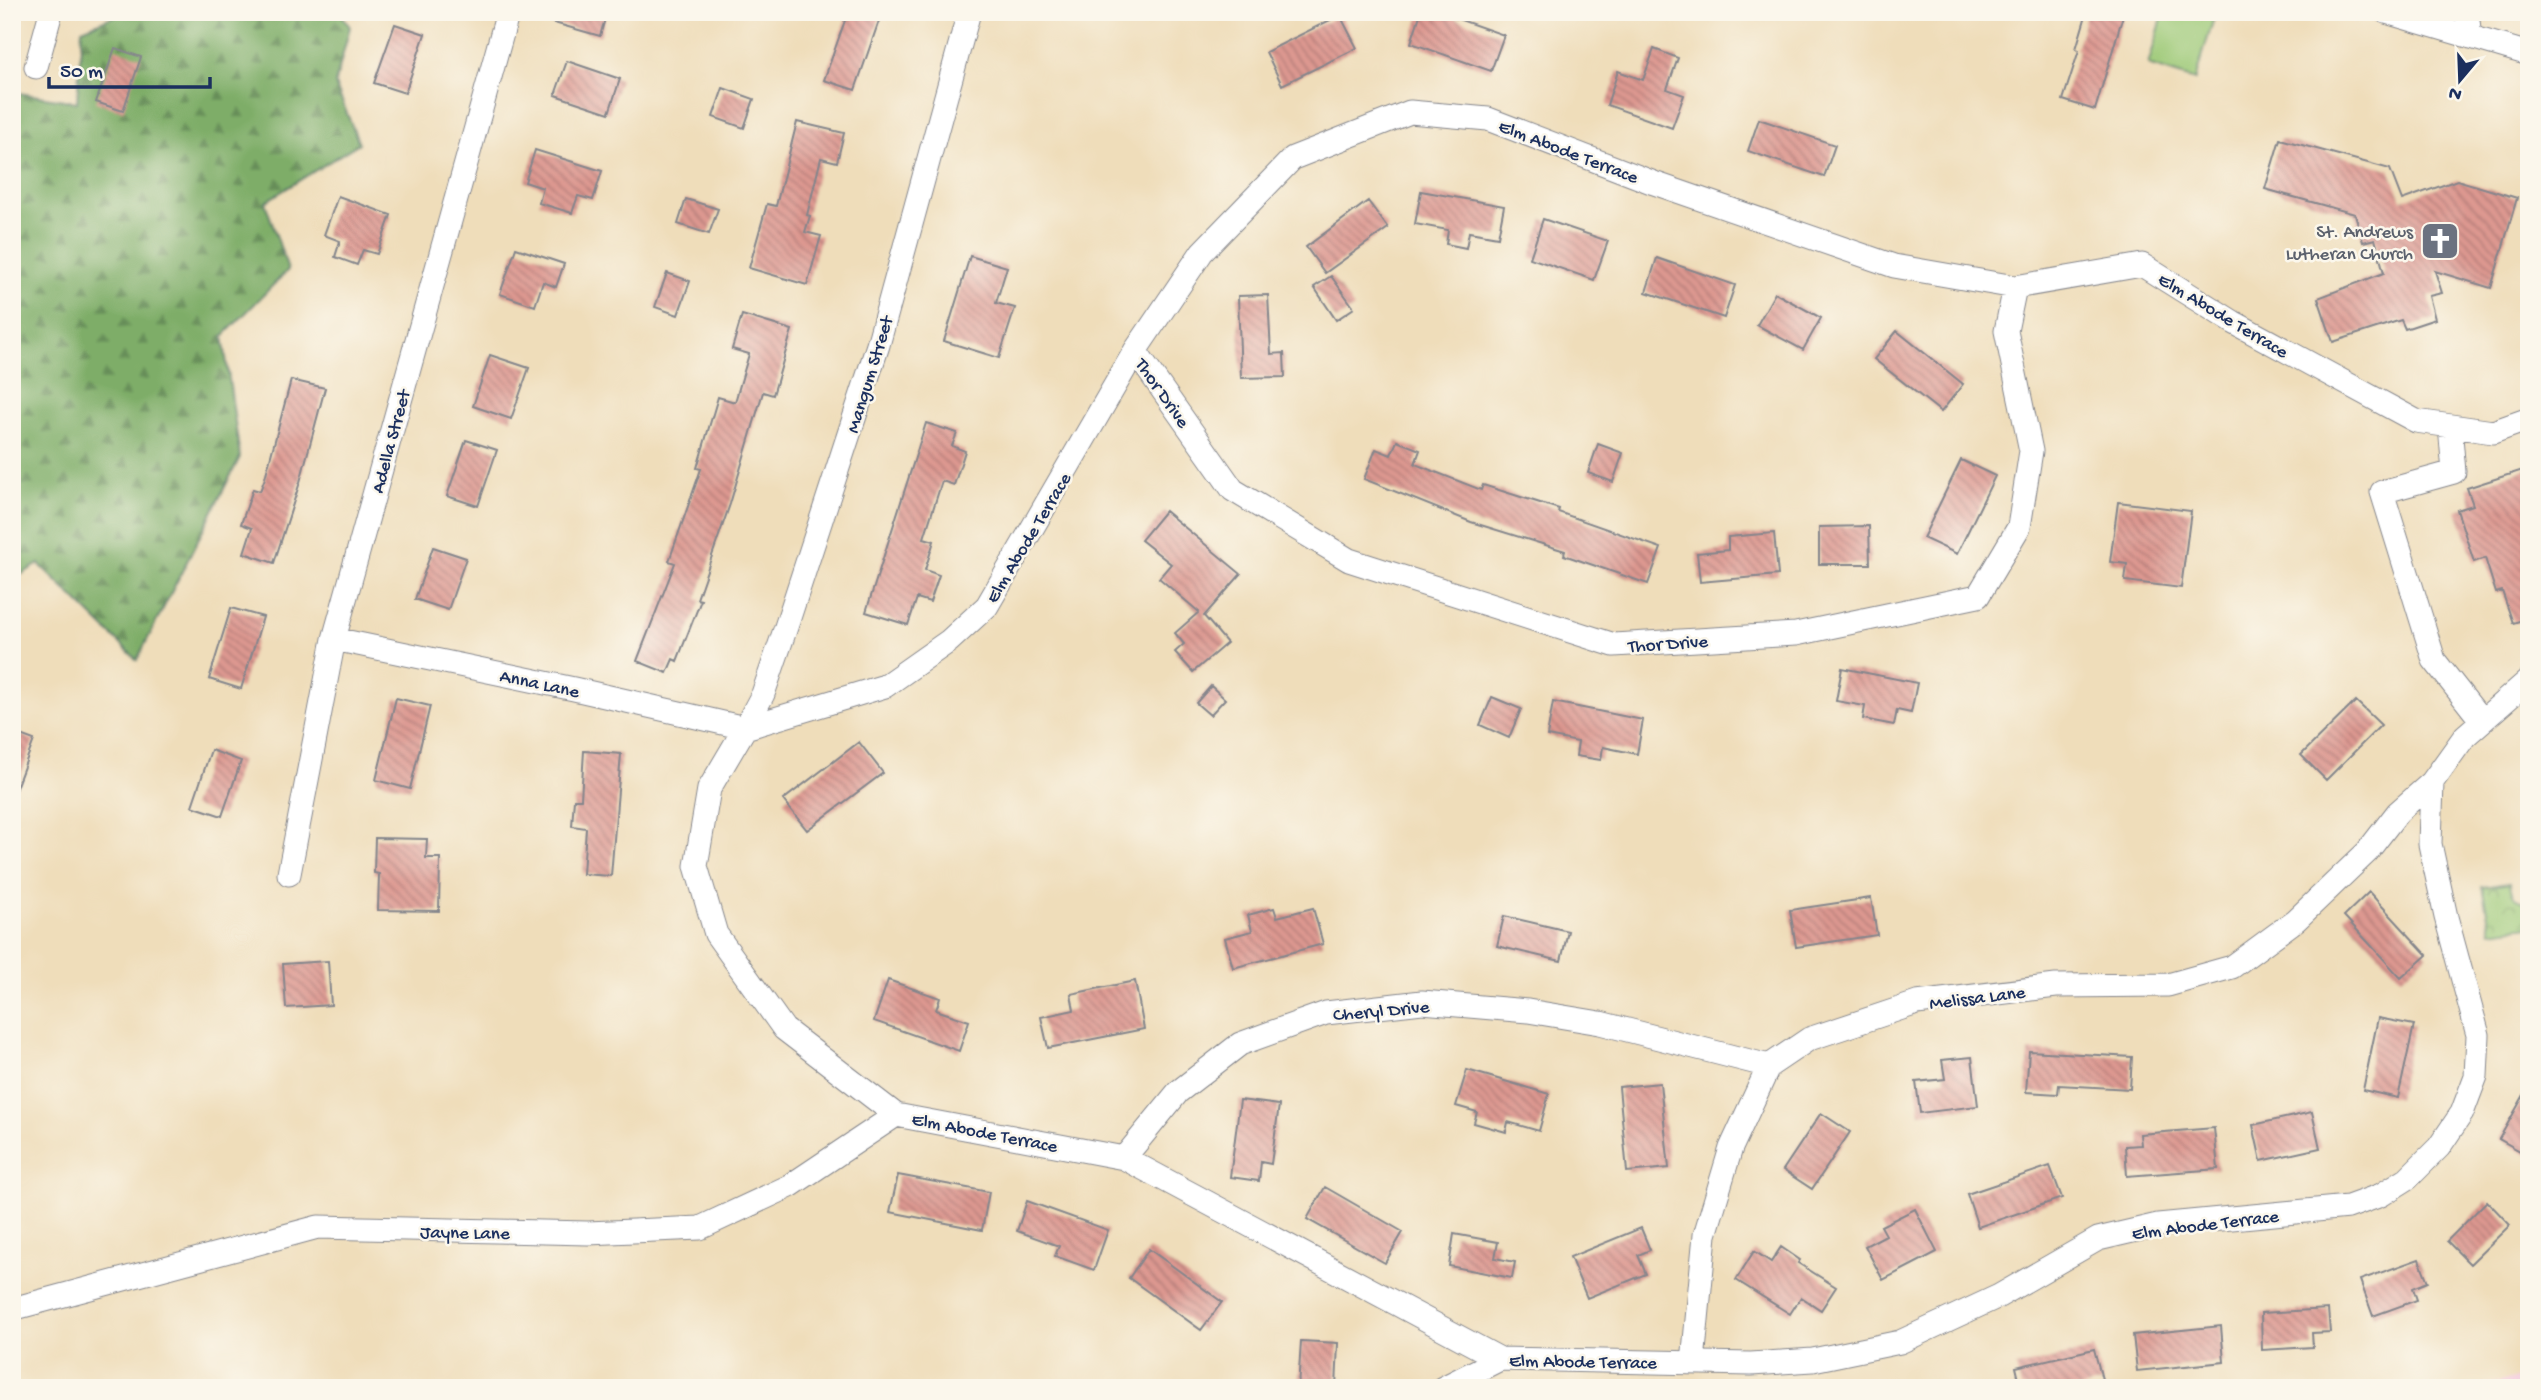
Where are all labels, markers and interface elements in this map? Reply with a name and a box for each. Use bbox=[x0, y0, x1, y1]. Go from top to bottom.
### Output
scale bar bbox=[49, 46, 210, 90]
north arrow bbox=[2426, 46, 2496, 116]
text: 50 m bbox=[60, 61, 103, 86]
text: N bbox=[2446, 80, 2465, 106]
street label: Elm Abode Terrace bbox=[1495, 116, 1641, 191]
church icon: St. Andrews Lutheran Church bbox=[2419, 220, 2461, 262]
place label: St. Andrews Lutheran Church bbox=[2286, 222, 2414, 267]
street label: Elm Abode Terrace bbox=[2153, 269, 2292, 365]
street label: Mangum Street bbox=[843, 312, 901, 436]
street label: Thor Drive bbox=[1128, 354, 1194, 434]
street label: Adella Street bbox=[368, 385, 418, 496]
street label: Elm Abode Terrace bbox=[982, 469, 1078, 608]
street label: Thor Drive bbox=[1627, 631, 1709, 660]
street label: Anna Lane bbox=[497, 666, 581, 705]
street label: Melissa Lane bbox=[1928, 982, 2027, 1017]
street label: Cheryl Drive bbox=[1332, 997, 1431, 1028]
street label: Elm Abode Terrace bbox=[910, 1109, 1059, 1160]
street label: Elm Abode Terrace bbox=[2131, 1206, 2280, 1247]
street label: Jayne Lane bbox=[420, 1222, 510, 1247]
street label: Elm Abode Terrace bbox=[1509, 1351, 1657, 1376]

